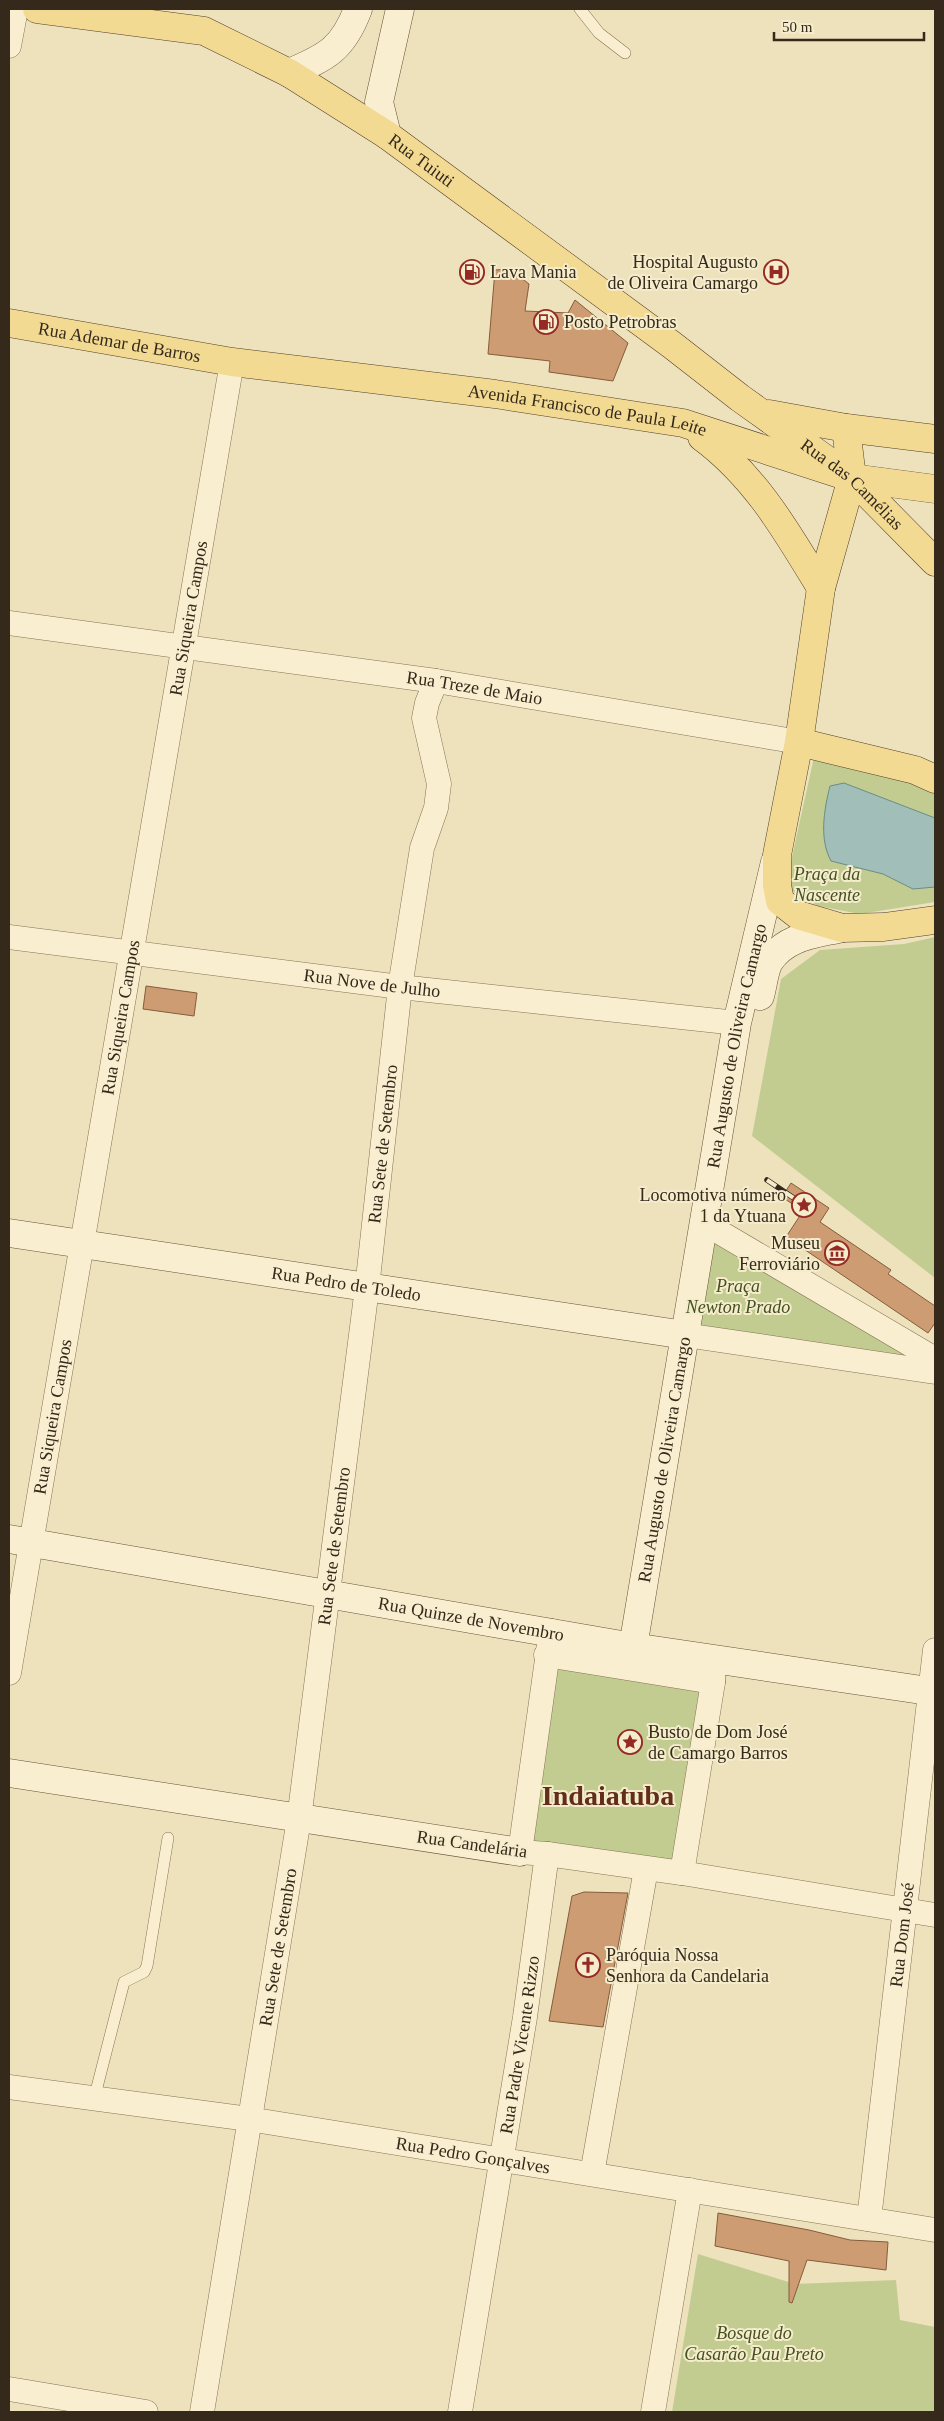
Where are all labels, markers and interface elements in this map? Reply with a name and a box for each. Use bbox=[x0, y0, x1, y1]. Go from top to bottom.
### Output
scale bar bbox=[774, 10, 924, 42]
text: 50 m bbox=[782, 19, 813, 35]
street label: Rua Tuiuti bbox=[385, 130, 458, 191]
place label: Hospital Augusto de Oliveira Camargo bbox=[607, 252, 758, 293]
fuel station icon: Lava Mania bbox=[459, 259, 485, 285]
hospital icon: Hospital Augusto de Oliveira Camargo bbox=[763, 259, 789, 285]
place label: Lava Mania bbox=[490, 262, 576, 282]
fuel station icon: Posto Petrobras bbox=[533, 309, 559, 335]
place label: Posto Petrobras bbox=[564, 312, 677, 332]
street label: Rua Ademar de Barros bbox=[37, 318, 202, 366]
street label: Avenida Francisco de Paula Leite bbox=[467, 381, 709, 440]
street label: Rua das Camélias bbox=[797, 435, 907, 534]
street label: Rua Siqueira Campos bbox=[165, 539, 211, 697]
street label: Rua Treze de Maio bbox=[405, 667, 544, 709]
park label: Praça da Nascente bbox=[793, 864, 860, 905]
street label: Rua Augusto de Oliveira Camargo bbox=[703, 922, 770, 1170]
street label: Rua Siqueira Campos bbox=[97, 938, 144, 1097]
street label: Rua Nove de Julho bbox=[303, 965, 441, 1001]
street label: Rua Sete de Setembro bbox=[364, 1064, 401, 1224]
place label: Locomotiva número 1 da Ytuana bbox=[640, 1185, 786, 1226]
place icon: Locomotiva número 1 da Ytuana bbox=[791, 1192, 817, 1218]
place label: Museu Ferroviário bbox=[739, 1233, 820, 1274]
museum icon: Museu Ferroviário bbox=[824, 1240, 850, 1266]
street label: Rua Pedro de Toledo bbox=[270, 1263, 422, 1305]
park label: Praça Newton Prado bbox=[685, 1276, 790, 1317]
street label: Rua Augusto de Oliveira Camargo bbox=[634, 1335, 695, 1584]
street label: Rua Siqueira Campos bbox=[30, 1338, 76, 1496]
street label: Rua Sete de Setembro bbox=[314, 1466, 354, 1627]
street label: Rua Quinze de Novembro bbox=[377, 1593, 566, 1645]
place label: Busto de Dom José de Camargo Barros bbox=[648, 1722, 788, 1763]
place icon: Busto de Dom José de Camargo Barros bbox=[617, 1729, 643, 1755]
district label: Indaiatuba bbox=[542, 1780, 674, 1811]
street label: Rua Candelária bbox=[415, 1826, 529, 1862]
street label: Rua Sete de Setembro bbox=[255, 1867, 301, 2028]
street label: Rua Dom José bbox=[886, 1882, 918, 1988]
place label: Paróquia Nossa Senhora da Candelaria bbox=[606, 1945, 769, 1986]
church icon: Paróquia Nossa Senhora da Candelaria bbox=[575, 1952, 601, 1978]
street label: Rua Padre Vicente Rizzo bbox=[496, 1954, 543, 2135]
street label: Rua Pedro Gonçalves bbox=[394, 2133, 552, 2178]
park label: Bosque do Casarão Pau Preto bbox=[684, 2323, 824, 2364]

